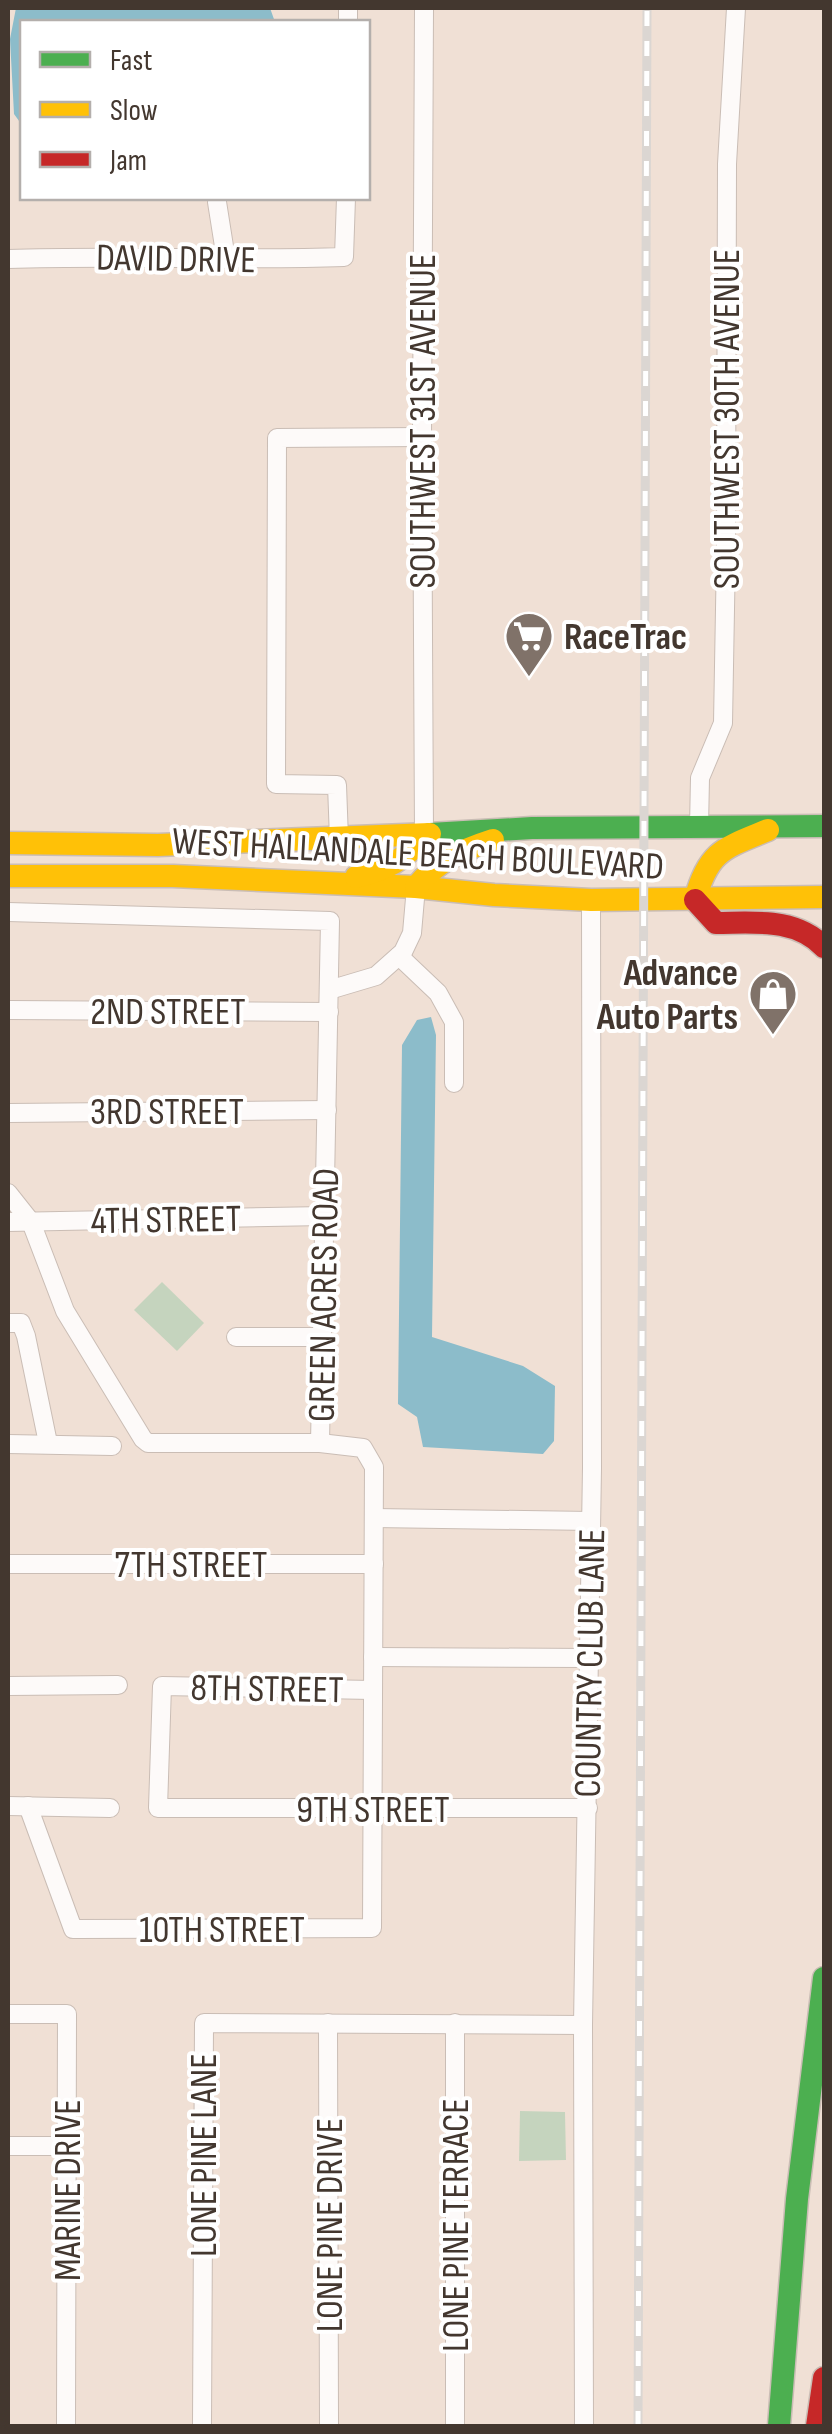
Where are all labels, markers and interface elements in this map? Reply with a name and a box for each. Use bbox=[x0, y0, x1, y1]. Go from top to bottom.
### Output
legend bbox=[20, 20, 370, 200]
text: Fast bbox=[110, 43, 152, 79]
text: Slow bbox=[110, 93, 158, 129]
text: Jam bbox=[109, 143, 147, 179]
street label: DAVID DRIVE bbox=[96, 236, 256, 283]
street label: SOUTHWEST 30TH AVENUE bbox=[705, 249, 750, 589]
street label: SOUTHWEST 31ST AVENUE bbox=[401, 254, 446, 588]
supermarket icon: RaceTrac bbox=[503, 610, 555, 678]
place label: RaceTrac bbox=[564, 615, 687, 660]
street label: WEST HALLANDALE BEACH BOULEVARD bbox=[171, 819, 665, 890]
place label: Advance Auto Parts bbox=[596, 951, 738, 1040]
shop icon: Advance Auto Parts bbox=[747, 968, 799, 1036]
street label: 2ND STREET bbox=[90, 990, 246, 1035]
street label: 3RD STREET bbox=[90, 1090, 244, 1135]
street label: GREEN ACRES ROAD bbox=[300, 1168, 349, 1422]
street label: 4TH STREET bbox=[90, 1197, 242, 1244]
street label: COUNTRY CLUB LANE bbox=[566, 1528, 615, 1798]
street label: 7TH STREET bbox=[115, 1543, 267, 1588]
street label: 8TH STREET bbox=[190, 1666, 344, 1713]
street label: 9TH STREET bbox=[296, 1788, 450, 1833]
street label: 10TH STREET bbox=[139, 1908, 305, 1953]
street label: LONE PINE LANE bbox=[182, 2053, 227, 2257]
street label: LONE PINE TERRACE bbox=[434, 2098, 479, 2352]
street label: MARINE DRIVE bbox=[46, 2099, 91, 2281]
street label: LONE PINE DRIVE bbox=[308, 2118, 353, 2332]

